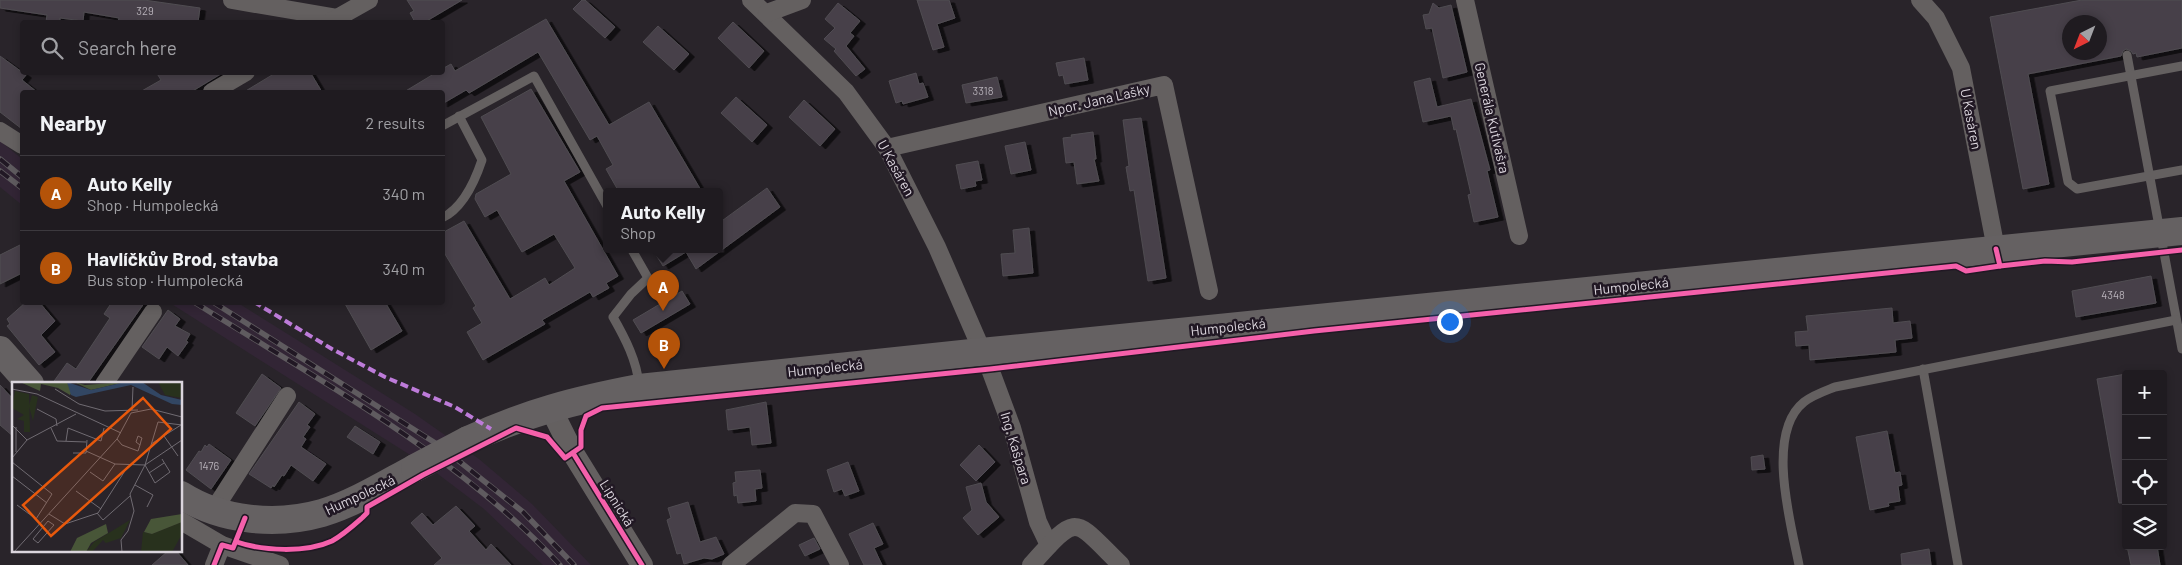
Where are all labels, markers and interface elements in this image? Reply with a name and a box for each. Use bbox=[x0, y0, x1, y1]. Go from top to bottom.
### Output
house number: 329 bbox=[136, 4, 154, 17]
north arrow bbox=[2062, 15, 2107, 60]
search box bbox=[20, 20, 445, 75]
icon: search bbox=[38, 34, 66, 62]
text: Search here bbox=[78, 36, 177, 59]
street label: Generála Kutlvašra bbox=[1471, 61, 1514, 175]
street label: Npor. Jana Lašky bbox=[1046, 79, 1152, 120]
house number: 3318 bbox=[973, 84, 994, 97]
street label: U Kasáren bbox=[1957, 87, 1986, 151]
text: Nearby bbox=[40, 110, 106, 135]
text: 2 results bbox=[366, 113, 425, 132]
street label: U Kasáren bbox=[874, 137, 919, 199]
text: Auto Kelly bbox=[87, 172, 172, 195]
text: A bbox=[51, 184, 61, 203]
text: 340 m bbox=[382, 184, 425, 203]
popup bbox=[603, 188, 723, 253]
text: Shop · Humpolecká bbox=[87, 195, 218, 214]
text: Auto Kelly bbox=[620, 200, 706, 223]
text: Shop bbox=[620, 223, 656, 242]
text: Havlíčkův Brod, stavba bbox=[87, 247, 278, 270]
text: B bbox=[51, 259, 61, 278]
text: 340 m bbox=[382, 259, 425, 278]
text: Bus stop · Humpolecká bbox=[87, 270, 243, 289]
pin: A bbox=[647, 270, 679, 311]
street label: Humpolecká bbox=[1593, 273, 1669, 298]
house number: 4348 bbox=[2101, 288, 2125, 301]
your location bbox=[1437, 309, 1463, 335]
street label: Humpolecká bbox=[1190, 314, 1266, 339]
pin: B bbox=[648, 328, 680, 369]
street label: Humpolecká bbox=[787, 355, 863, 380]
map controls bbox=[2122, 370, 2167, 550]
button: + bbox=[2122, 370, 2167, 415]
inset map bbox=[12, 382, 182, 552]
street label: Ing. Kašpara bbox=[997, 410, 1036, 486]
button: − bbox=[2122, 415, 2167, 460]
house number: 1476 bbox=[199, 459, 220, 472]
button: locate bbox=[2122, 460, 2167, 505]
street label: Humpolecká bbox=[322, 471, 398, 518]
street label: Lipnická bbox=[597, 476, 638, 529]
button: layers bbox=[2122, 505, 2167, 550]

